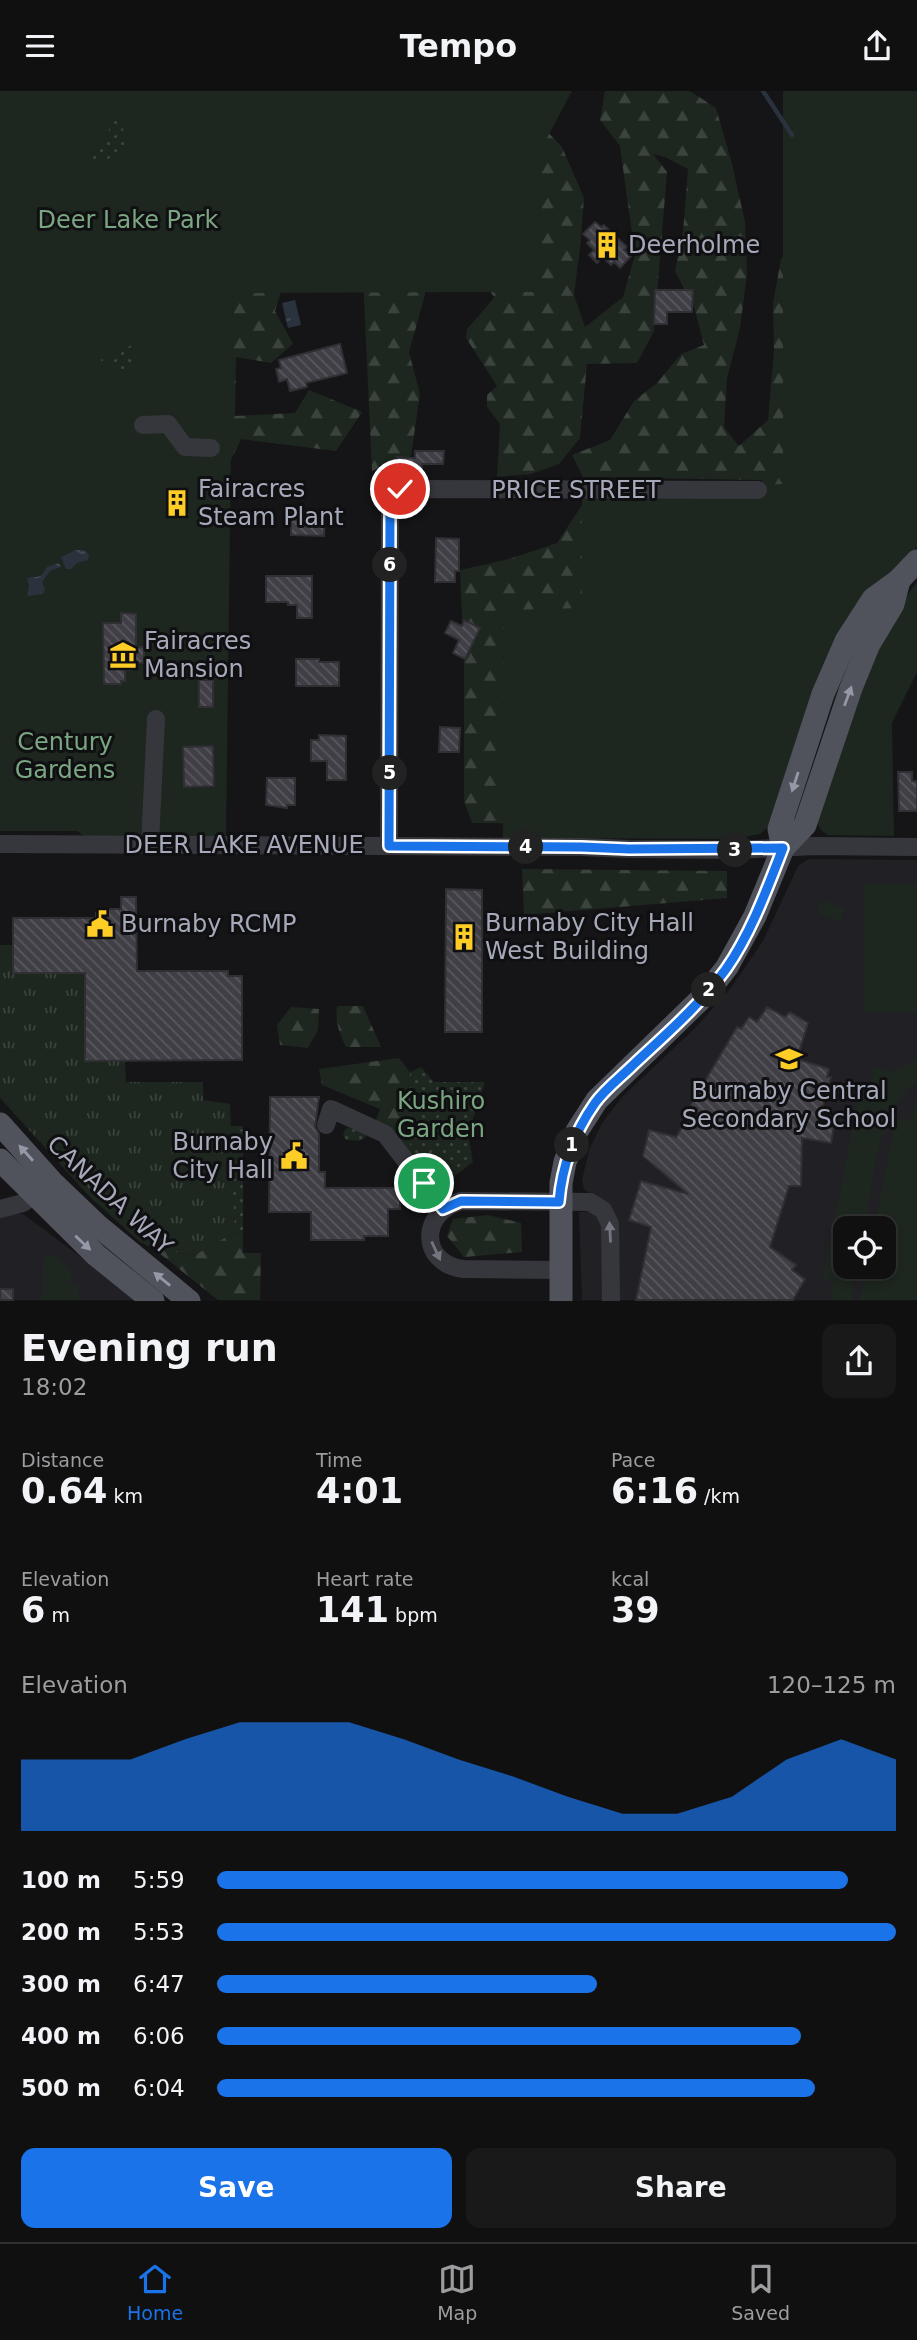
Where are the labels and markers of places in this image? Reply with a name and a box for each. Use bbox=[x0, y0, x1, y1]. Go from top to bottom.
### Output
building icon: Deerholme bbox=[592, 230, 622, 260]
place label: Deerholme bbox=[628, 231, 760, 259]
pin bbox=[370, 459, 430, 519]
place label: Fairacres Steam Plant bbox=[198, 475, 344, 531]
building icon: Fairacres Steam Plant bbox=[162, 488, 192, 518]
pin: 6 bbox=[372, 547, 408, 582]
place label: Fairacres Mansion bbox=[144, 627, 251, 683]
museum icon: Fairacres Mansion bbox=[108, 640, 138, 670]
pin: 5 bbox=[372, 755, 408, 791]
pin: 4 bbox=[508, 829, 544, 865]
pin: 3 bbox=[718, 833, 752, 867]
public building icon: Burnaby RCMP bbox=[85, 909, 115, 939]
place label: Burnaby City Hall West Building bbox=[485, 909, 694, 965]
place label: Burnaby RCMP bbox=[121, 910, 297, 938]
building icon: Burnaby City Hall West Building bbox=[449, 922, 479, 952]
pin: 2 bbox=[692, 972, 726, 1007]
school or university icon: Burnaby Central Secondary School bbox=[774, 1044, 804, 1074]
place label: Burnaby Central Secondary School bbox=[682, 1077, 896, 1133]
pin: 1 bbox=[554, 1127, 590, 1163]
place label: Burnaby City Hall bbox=[172, 1128, 273, 1184]
public building icon: Burnaby City Hall bbox=[279, 1141, 309, 1171]
pin bbox=[394, 1153, 454, 1213]

